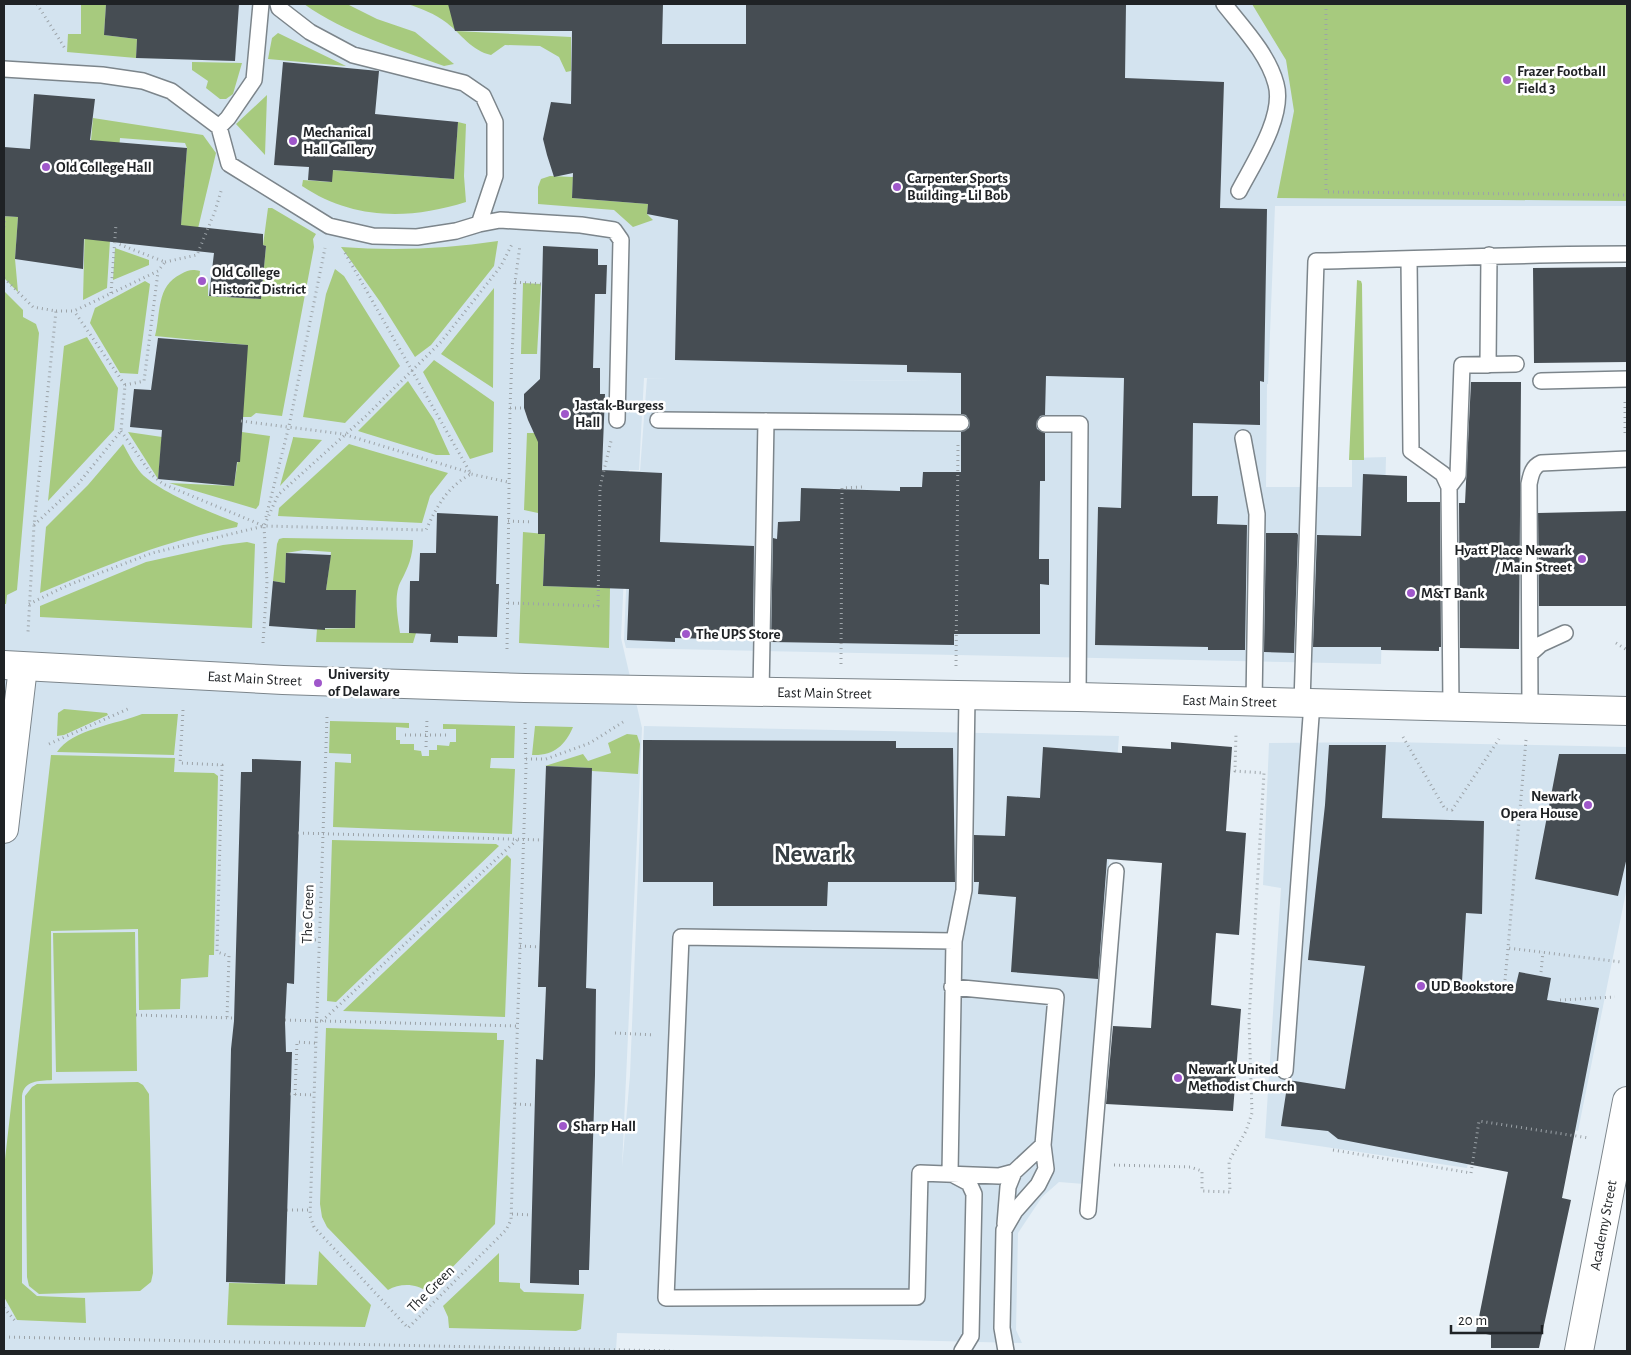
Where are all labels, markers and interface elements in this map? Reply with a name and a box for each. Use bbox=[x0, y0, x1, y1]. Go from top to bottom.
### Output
place label: Frazer Football Field 3 bbox=[1517, 64, 1606, 96]
marker: Frazer Football Field 3 bbox=[1501, 74, 1513, 86]
place label: Mechanical Hall Gallery bbox=[303, 125, 374, 157]
marker: Mechanical Hall Gallery bbox=[287, 135, 299, 147]
place label: Old College Hall bbox=[56, 160, 152, 175]
marker: Old College Hall bbox=[40, 161, 52, 173]
place label: Carpenter Sports Building - Lil Bob bbox=[907, 171, 1008, 203]
marker: Carpenter Sports Building - Lil Bob bbox=[891, 181, 903, 193]
place label: Old College Historic District bbox=[212, 265, 306, 297]
marker: Old College Historic District bbox=[196, 275, 208, 287]
place label: Jastak-Burgess Hall bbox=[575, 398, 664, 430]
marker: Jastak-Burgess Hall bbox=[559, 408, 571, 420]
place label: Hyatt Place Newark / Main Street bbox=[1454, 543, 1573, 575]
marker: Hyatt Place Newark / Main Street bbox=[1576, 553, 1588, 565]
place label: M&T Bank bbox=[1421, 586, 1485, 601]
marker: M&T Bank bbox=[1405, 587, 1417, 599]
place label: The UPS Store bbox=[696, 627, 781, 642]
marker: The UPS Store bbox=[680, 628, 692, 640]
place label: University of Delaware bbox=[328, 667, 400, 699]
street label: East Main Street bbox=[207, 668, 302, 688]
marker: University of Delaware bbox=[312, 677, 324, 689]
street label: East Main Street bbox=[777, 685, 872, 701]
street label: East Main Street bbox=[1182, 692, 1277, 710]
place label: Newark Opera House bbox=[1501, 789, 1579, 821]
marker: Newark Opera House bbox=[1582, 799, 1594, 811]
district label: Newark bbox=[774, 842, 853, 867]
street label: The Green bbox=[299, 884, 317, 944]
place label: UD Bookstore bbox=[1431, 979, 1514, 994]
marker: UD Bookstore bbox=[1415, 980, 1427, 992]
place label: Newark United Methodist Church bbox=[1188, 1062, 1295, 1094]
marker: Newark United Methodist Church bbox=[1172, 1072, 1184, 1084]
place label: Sharp Hall bbox=[573, 1119, 636, 1134]
marker: Sharp Hall bbox=[557, 1120, 569, 1132]
street label: Academy Street bbox=[1587, 1179, 1619, 1272]
street label: The Green bbox=[405, 1263, 457, 1315]
scale bar bbox=[1451, 1302, 1542, 1334]
text: 20 m bbox=[1458, 1313, 1487, 1328]

